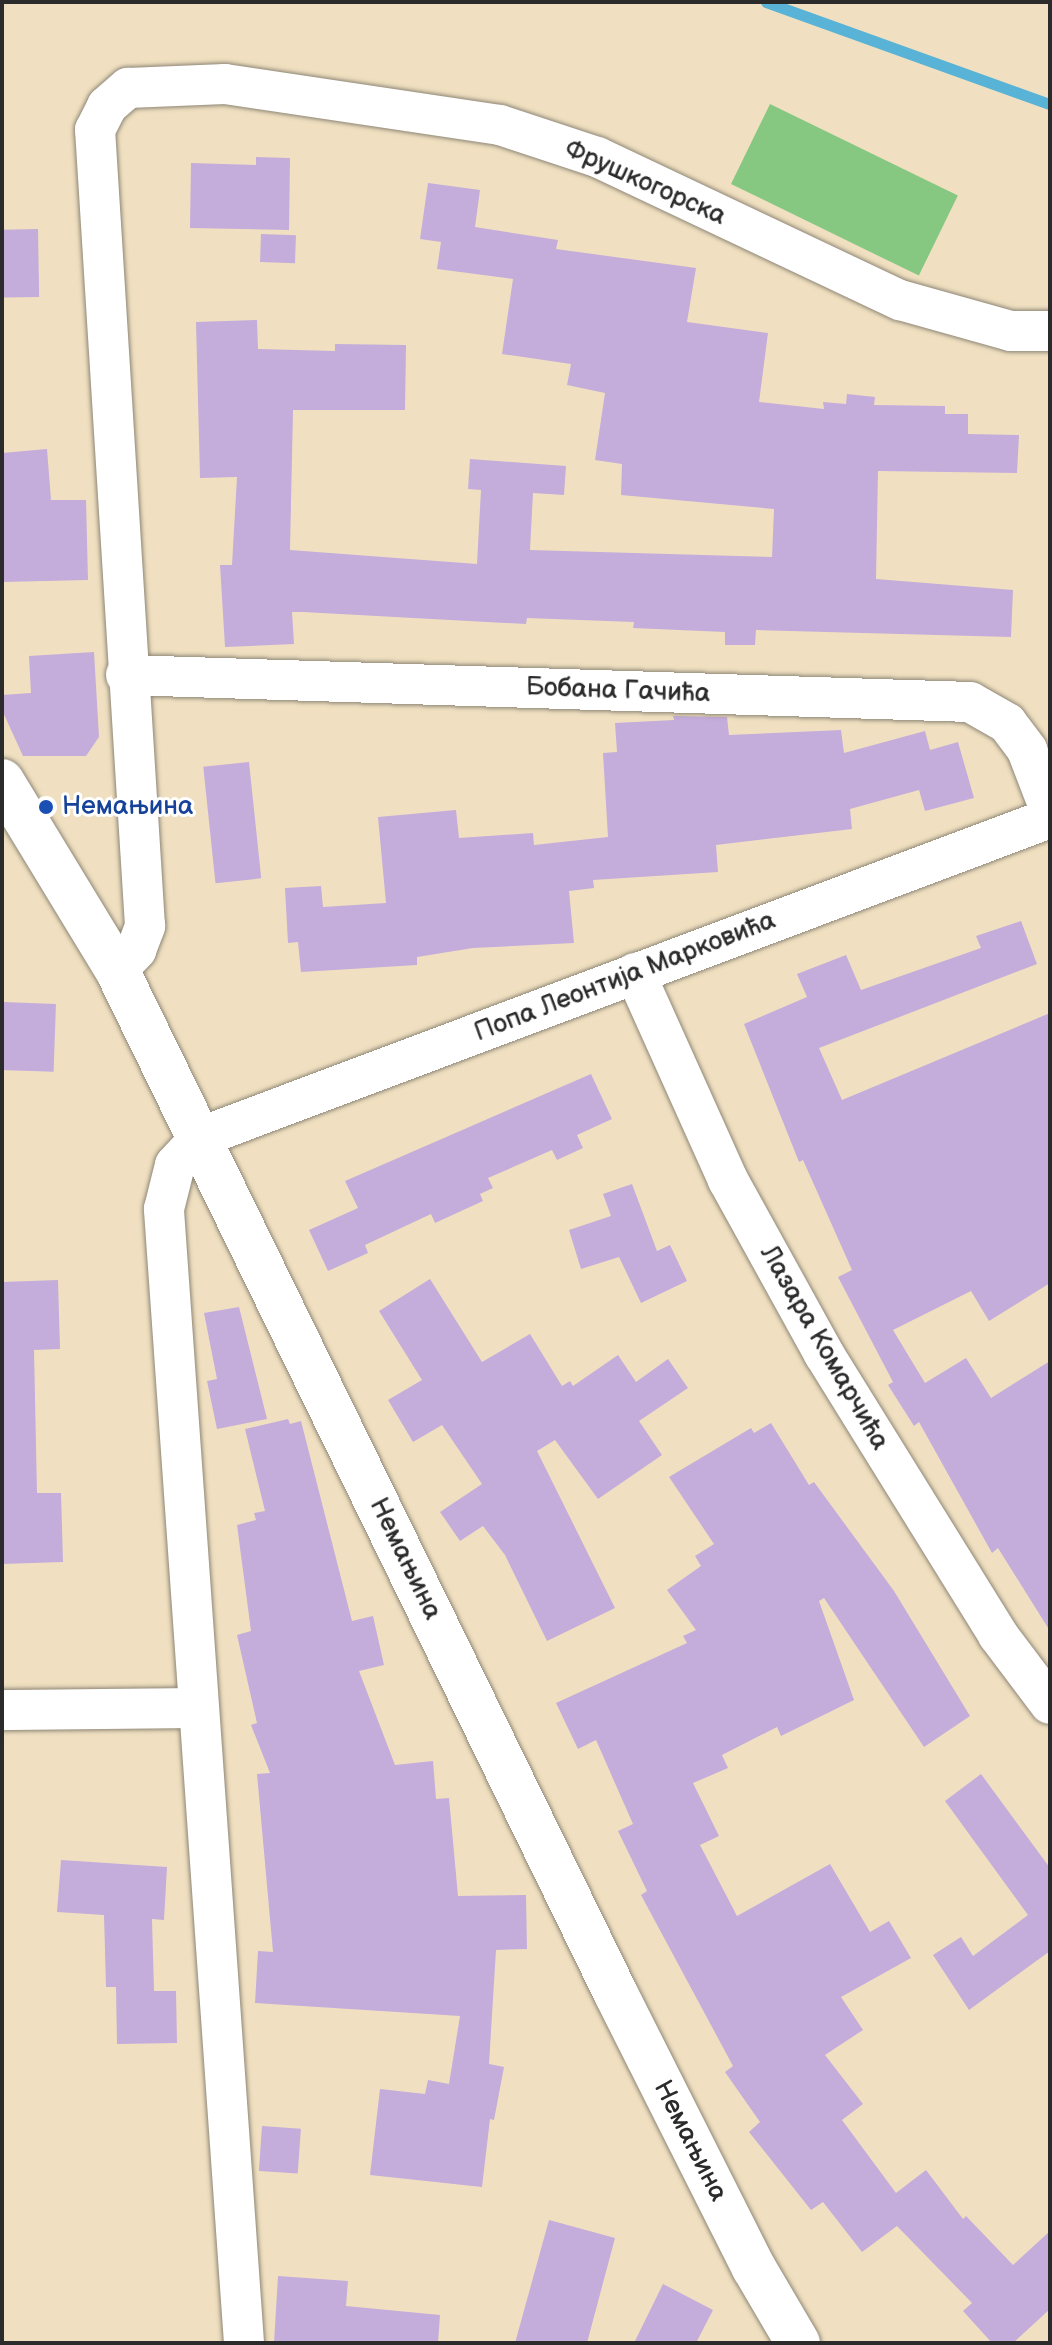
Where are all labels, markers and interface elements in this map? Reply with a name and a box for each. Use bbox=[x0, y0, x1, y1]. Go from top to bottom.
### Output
street label: Фрушкогорска bbox=[560, 134, 730, 232]
street label: Бобана Гачића bbox=[525, 672, 711, 710]
place label: Немањина bbox=[62, 791, 193, 823]
marker: Немањина bbox=[37, 798, 55, 816]
street label: Попа Леонтија Марковића bbox=[470, 905, 780, 1049]
street label: Лазара Комарчића bbox=[753, 1240, 895, 1456]
street label: Немањина bbox=[362, 1493, 448, 1625]
street label: Немањина bbox=[646, 2075, 734, 2207]

